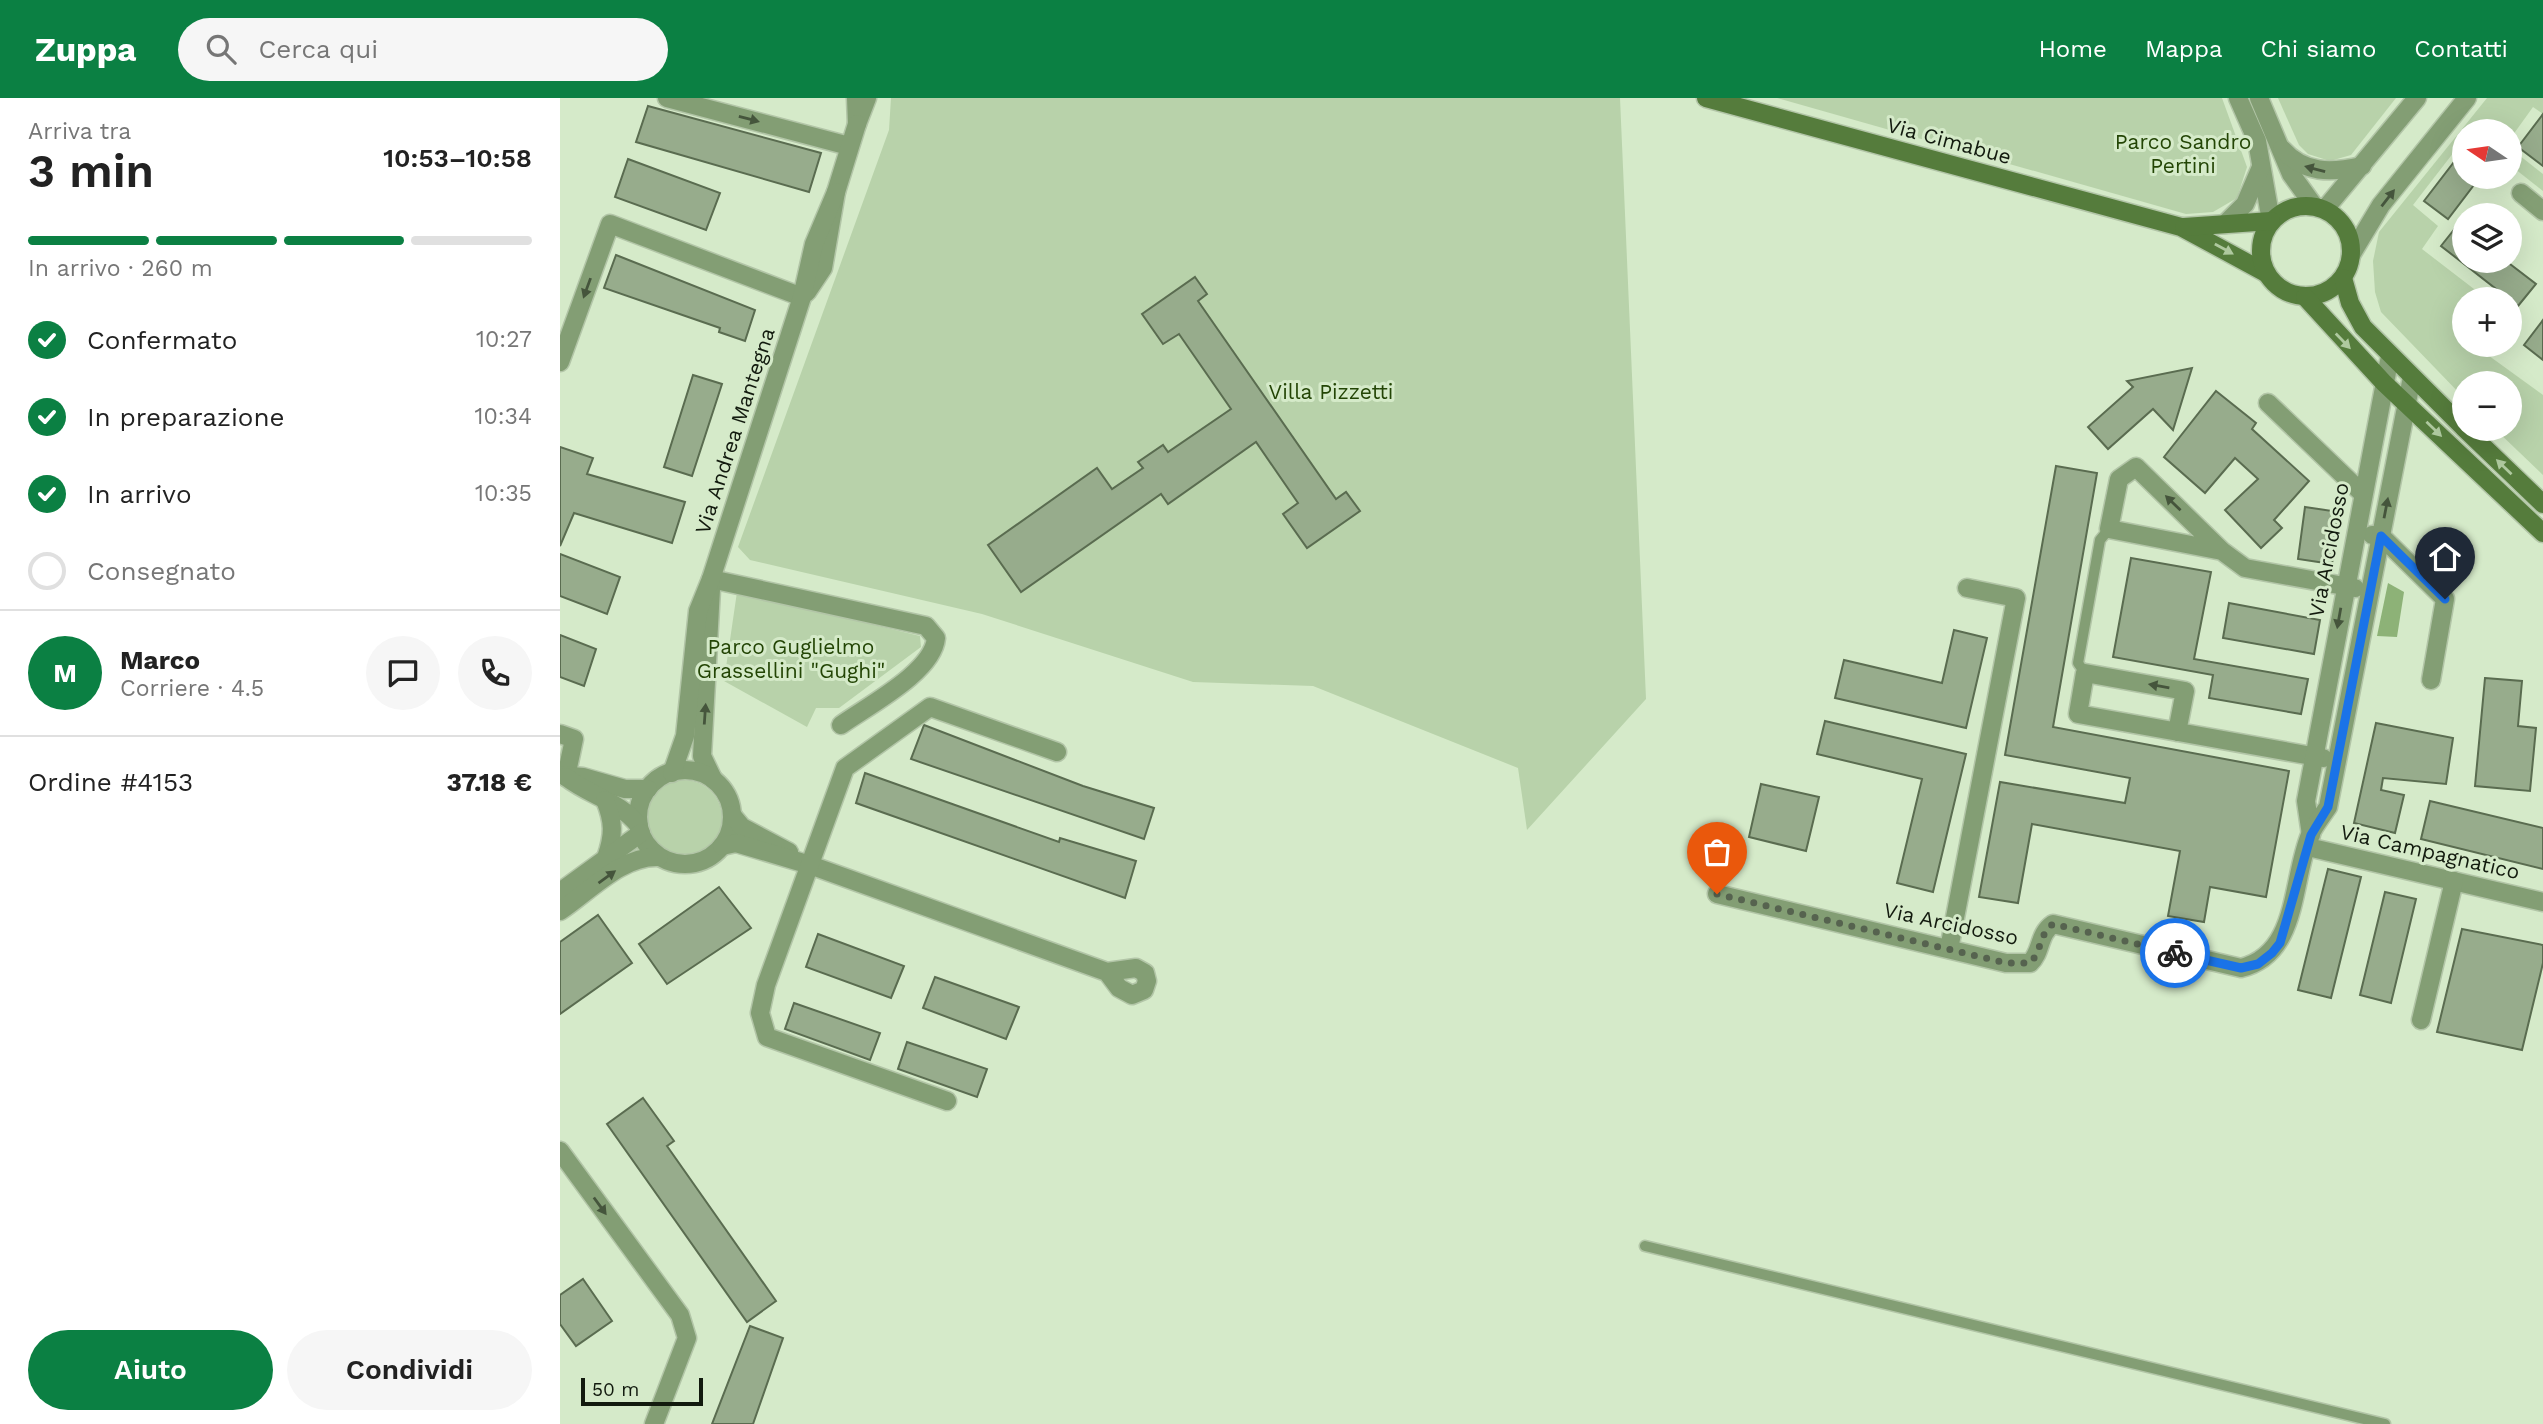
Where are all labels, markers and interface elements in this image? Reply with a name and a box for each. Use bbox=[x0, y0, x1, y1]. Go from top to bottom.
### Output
search box bbox=[178, 18, 668, 81]
text: Zuppa bbox=[35, 30, 136, 69]
icon: search bbox=[202, 30, 240, 68]
text: Cerca qui bbox=[258, 34, 378, 64]
text: Home bbox=[2038, 35, 2107, 63]
text: Mappa bbox=[2145, 35, 2223, 63]
text: Chi siamo bbox=[2261, 35, 2376, 63]
text: Contatti bbox=[2414, 35, 2508, 63]
street label: Via Cimabue bbox=[1884, 112, 2014, 169]
one-way arrow bbox=[739, 115, 760, 125]
text: Arriva tra bbox=[28, 118, 131, 145]
north arrow bbox=[2452, 119, 2522, 189]
map controls bbox=[2452, 119, 2522, 441]
park label: Parco Sandro Pertini bbox=[2115, 129, 2251, 178]
text: 10:53–10:58 bbox=[383, 143, 532, 173]
text: 3 min bbox=[28, 144, 154, 198]
one-way arrow bbox=[2303, 163, 2325, 174]
one-way arrow bbox=[2380, 189, 2395, 207]
button: layers bbox=[2452, 203, 2522, 273]
one-way arrow bbox=[2214, 244, 2234, 255]
text: In arrivo · 260 m bbox=[28, 255, 213, 282]
one-way arrow bbox=[581, 277, 592, 298]
button: + bbox=[2452, 287, 2522, 357]
icon: check bbox=[28, 321, 66, 359]
street label: Via Andrea Mantegna bbox=[689, 324, 780, 537]
text: Confermato bbox=[87, 325, 237, 355]
text: 10:27 bbox=[476, 326, 532, 353]
one-way arrow bbox=[2335, 332, 2351, 349]
button: − bbox=[2452, 371, 2522, 441]
park label: Villa Pizzetti bbox=[1269, 379, 1393, 404]
icon: check bbox=[28, 398, 66, 436]
text: In preparazione bbox=[87, 402, 285, 432]
text: 10:34 bbox=[474, 403, 532, 430]
one-way arrow bbox=[2426, 420, 2443, 437]
one-way arrow bbox=[2496, 459, 2513, 475]
icon: check bbox=[28, 475, 66, 513]
text: In arrivo bbox=[87, 479, 192, 509]
text: 10:35 bbox=[475, 480, 532, 507]
street label: Via Arcidosso bbox=[2303, 480, 2354, 619]
one-way arrow bbox=[2165, 494, 2182, 511]
one-way arrow bbox=[2381, 497, 2392, 519]
pin bbox=[2415, 527, 2475, 599]
icon: home bbox=[2426, 538, 2464, 576]
text: Consegnato bbox=[87, 556, 236, 586]
one-way arrow bbox=[2333, 608, 2344, 630]
park label: Parco Guglielmo Grassellini "Gughi" bbox=[697, 634, 885, 683]
button: chat bbox=[366, 636, 440, 710]
button: phone bbox=[458, 636, 532, 710]
text: Marco bbox=[120, 645, 200, 675]
text: M bbox=[53, 658, 77, 688]
text: Corriere · 4.5 bbox=[120, 675, 264, 702]
one-way arrow bbox=[2148, 680, 2170, 691]
one-way arrow bbox=[700, 702, 711, 724]
text: Ordine #4153 bbox=[28, 767, 193, 797]
text: 37.18 € bbox=[447, 767, 532, 797]
street label: Via Campagnatico bbox=[2338, 819, 2522, 884]
pin bbox=[1687, 822, 1747, 894]
icon: bag bbox=[1698, 833, 1736, 871]
one-way arrow bbox=[598, 870, 616, 884]
street label: Via Arcidosso bbox=[1882, 897, 2021, 950]
courier bbox=[2140, 918, 2210, 988]
icon: bike bbox=[2156, 934, 2194, 972]
one-way arrow bbox=[593, 1197, 607, 1215]
button: Aiuto bbox=[28, 1330, 273, 1410]
button: Condividi bbox=[287, 1330, 532, 1410]
scale bar bbox=[581, 1375, 704, 1407]
text: 50 m bbox=[592, 1378, 639, 1401]

